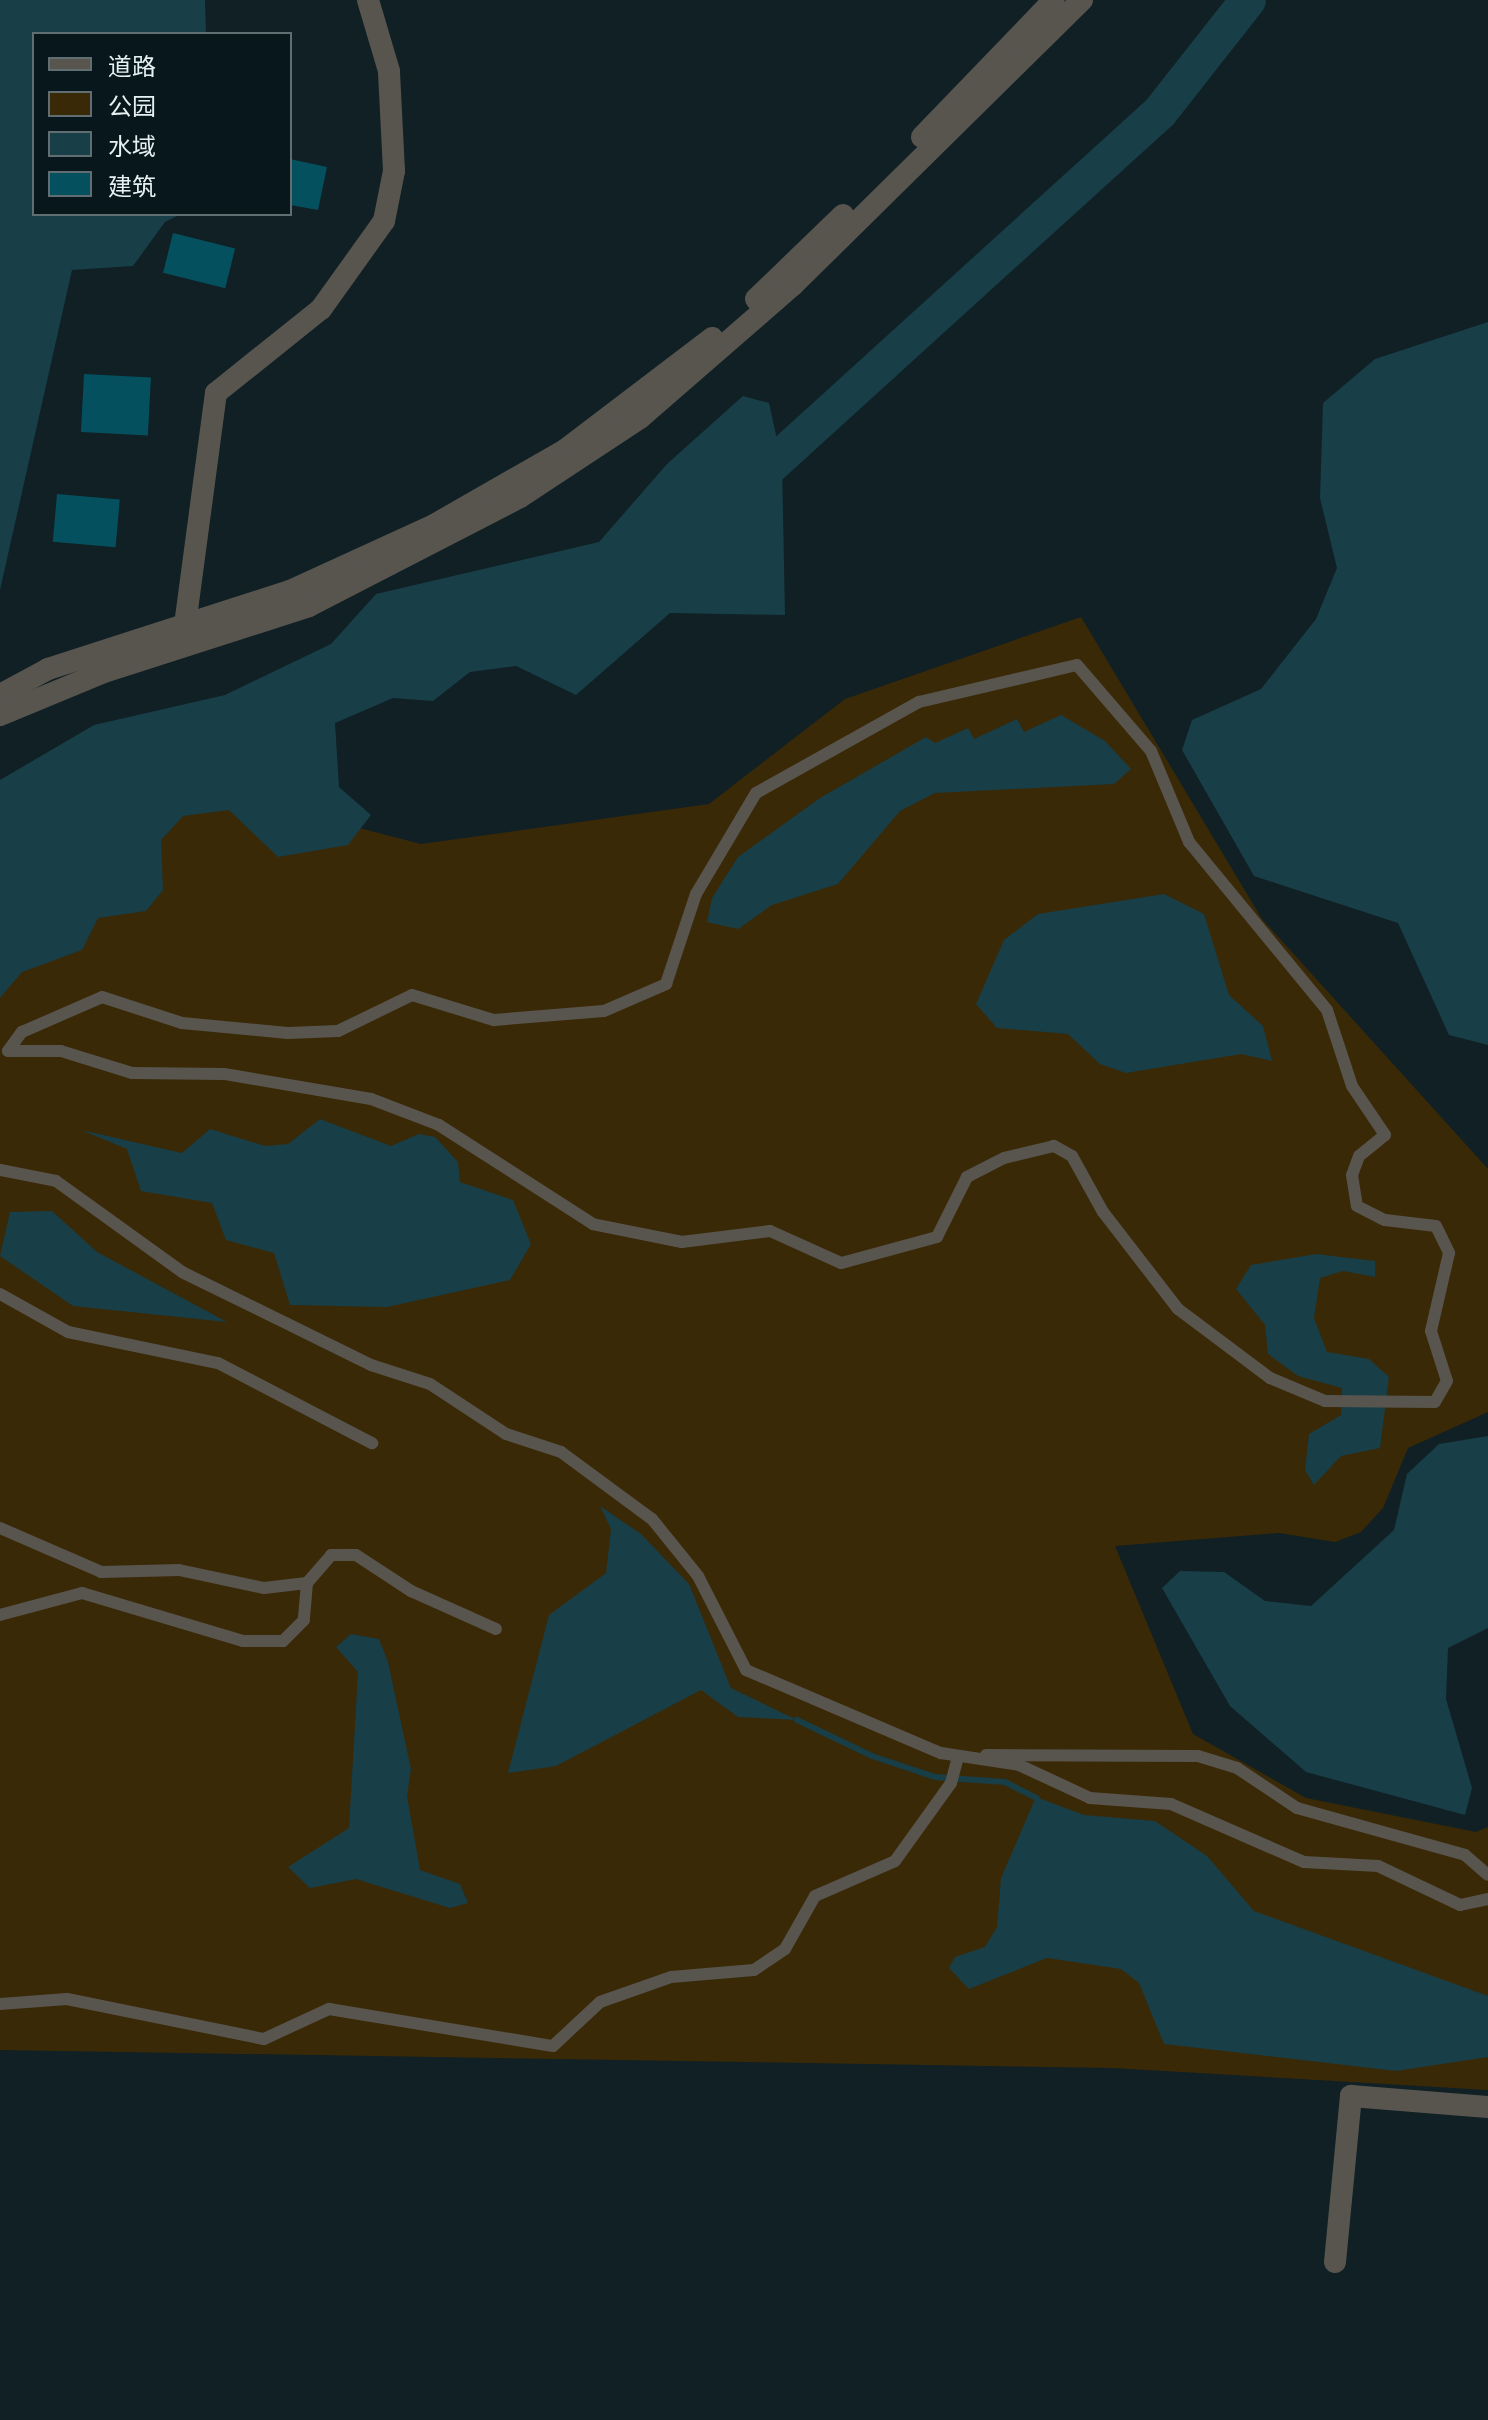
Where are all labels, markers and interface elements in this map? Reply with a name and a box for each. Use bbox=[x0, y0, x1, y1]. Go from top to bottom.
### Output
legend bbox=[32, 32, 292, 216]
text: 道路 bbox=[108, 53, 156, 80]
text: 公园 bbox=[108, 93, 156, 120]
text: 水域 bbox=[108, 133, 156, 160]
text: 建筑 bbox=[108, 173, 156, 200]

